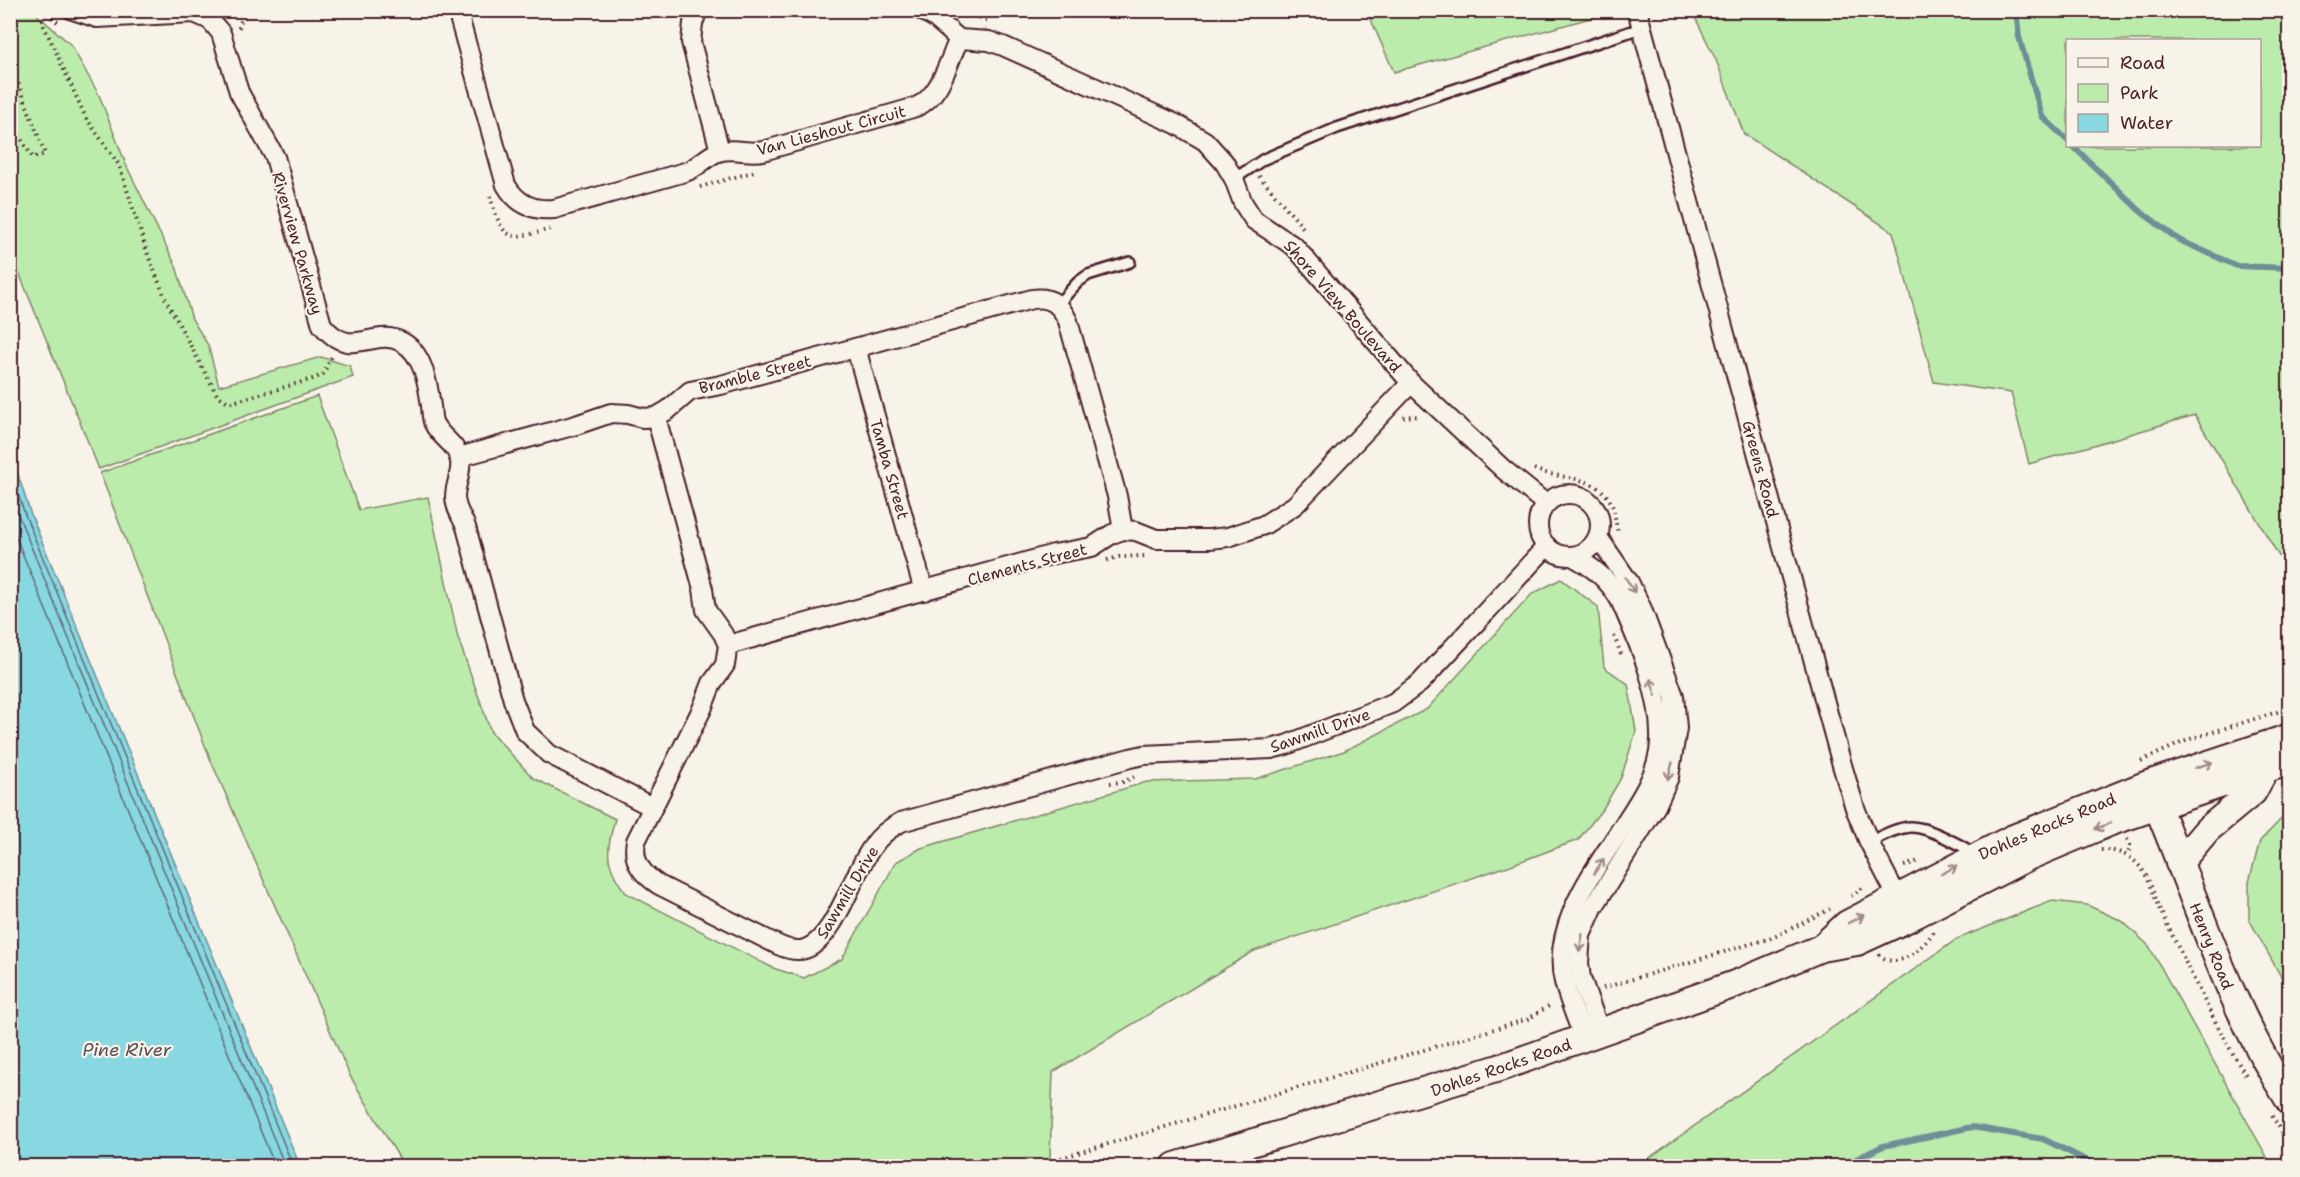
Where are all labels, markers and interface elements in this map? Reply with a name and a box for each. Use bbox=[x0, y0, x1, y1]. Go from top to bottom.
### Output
legend bbox=[2066, 39, 2261, 147]
text: Road bbox=[2120, 51, 2165, 75]
text: Park bbox=[2120, 81, 2159, 105]
street label: Van Lieshout Circuit bbox=[754, 100, 908, 160]
text: Water bbox=[2120, 111, 2173, 135]
street label: Riverview Parkway bbox=[267, 169, 328, 317]
street label: Shore View Boulevard bbox=[1279, 236, 1406, 377]
street label: Bramble Street bbox=[697, 350, 814, 399]
street label: Tamba Street bbox=[865, 417, 914, 522]
street label: Greens Road bbox=[1737, 418, 1784, 520]
street label: Clements Street bbox=[965, 538, 1089, 591]
one-way arrow bbox=[1625, 576, 1637, 593]
one-way arrow bbox=[1646, 678, 1657, 697]
street label: Sawmill Drive bbox=[1267, 704, 1373, 757]
one-way arrow bbox=[2194, 758, 2213, 769]
one-way arrow bbox=[1664, 761, 1675, 780]
street label: Dohles Rocks Road bbox=[1975, 788, 2119, 865]
one-way arrow bbox=[2094, 821, 2112, 832]
street label: Sawmill Drive bbox=[811, 842, 883, 943]
one-way arrow bbox=[1593, 858, 1605, 875]
one-way arrow bbox=[1940, 864, 1958, 876]
street label: Henry Road bbox=[2185, 900, 2239, 993]
one-way arrow bbox=[1847, 913, 1864, 925]
one-way arrow bbox=[1575, 932, 1586, 952]
street label: Dohles Rocks Road bbox=[1428, 1034, 1574, 1101]
water label: Pine River bbox=[83, 1038, 172, 1062]

